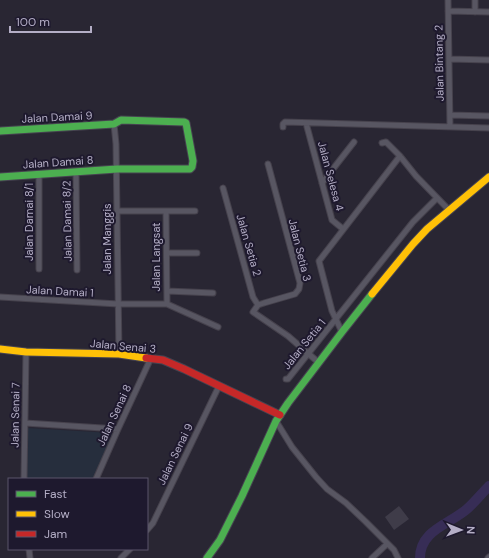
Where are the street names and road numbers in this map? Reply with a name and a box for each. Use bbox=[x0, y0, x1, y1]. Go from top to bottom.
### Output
street label: Jalan Bintang 2 bbox=[431, 24, 447, 102]
street label: Jalan Damai 9 bbox=[21, 108, 93, 126]
street label: Jalan Selesa 4 bbox=[315, 140, 347, 213]
street label: Jalan Damai 8 bbox=[22, 153, 94, 171]
street label: Jalan Damai 8/2 bbox=[59, 180, 75, 262]
street label: Jalan Damai 8/1 bbox=[22, 183, 36, 261]
street label: Jalan Manggis bbox=[100, 203, 114, 275]
street label: Jalan Setia 2 bbox=[233, 212, 265, 278]
street label: Jalan Setia 3 bbox=[285, 217, 315, 283]
street label: Jalan Langsat bbox=[149, 222, 163, 292]
street label: Jalan Damai 1 bbox=[26, 282, 94, 300]
street label: Jalan Setia 1 bbox=[279, 316, 329, 372]
street label: Jalan Senai 3 bbox=[89, 336, 157, 356]
street label: Jalan Senai 7 bbox=[7, 382, 23, 448]
street label: Jalan Senai 8 bbox=[94, 382, 134, 448]
street label: Jalan Senai 9 bbox=[154, 421, 196, 487]

